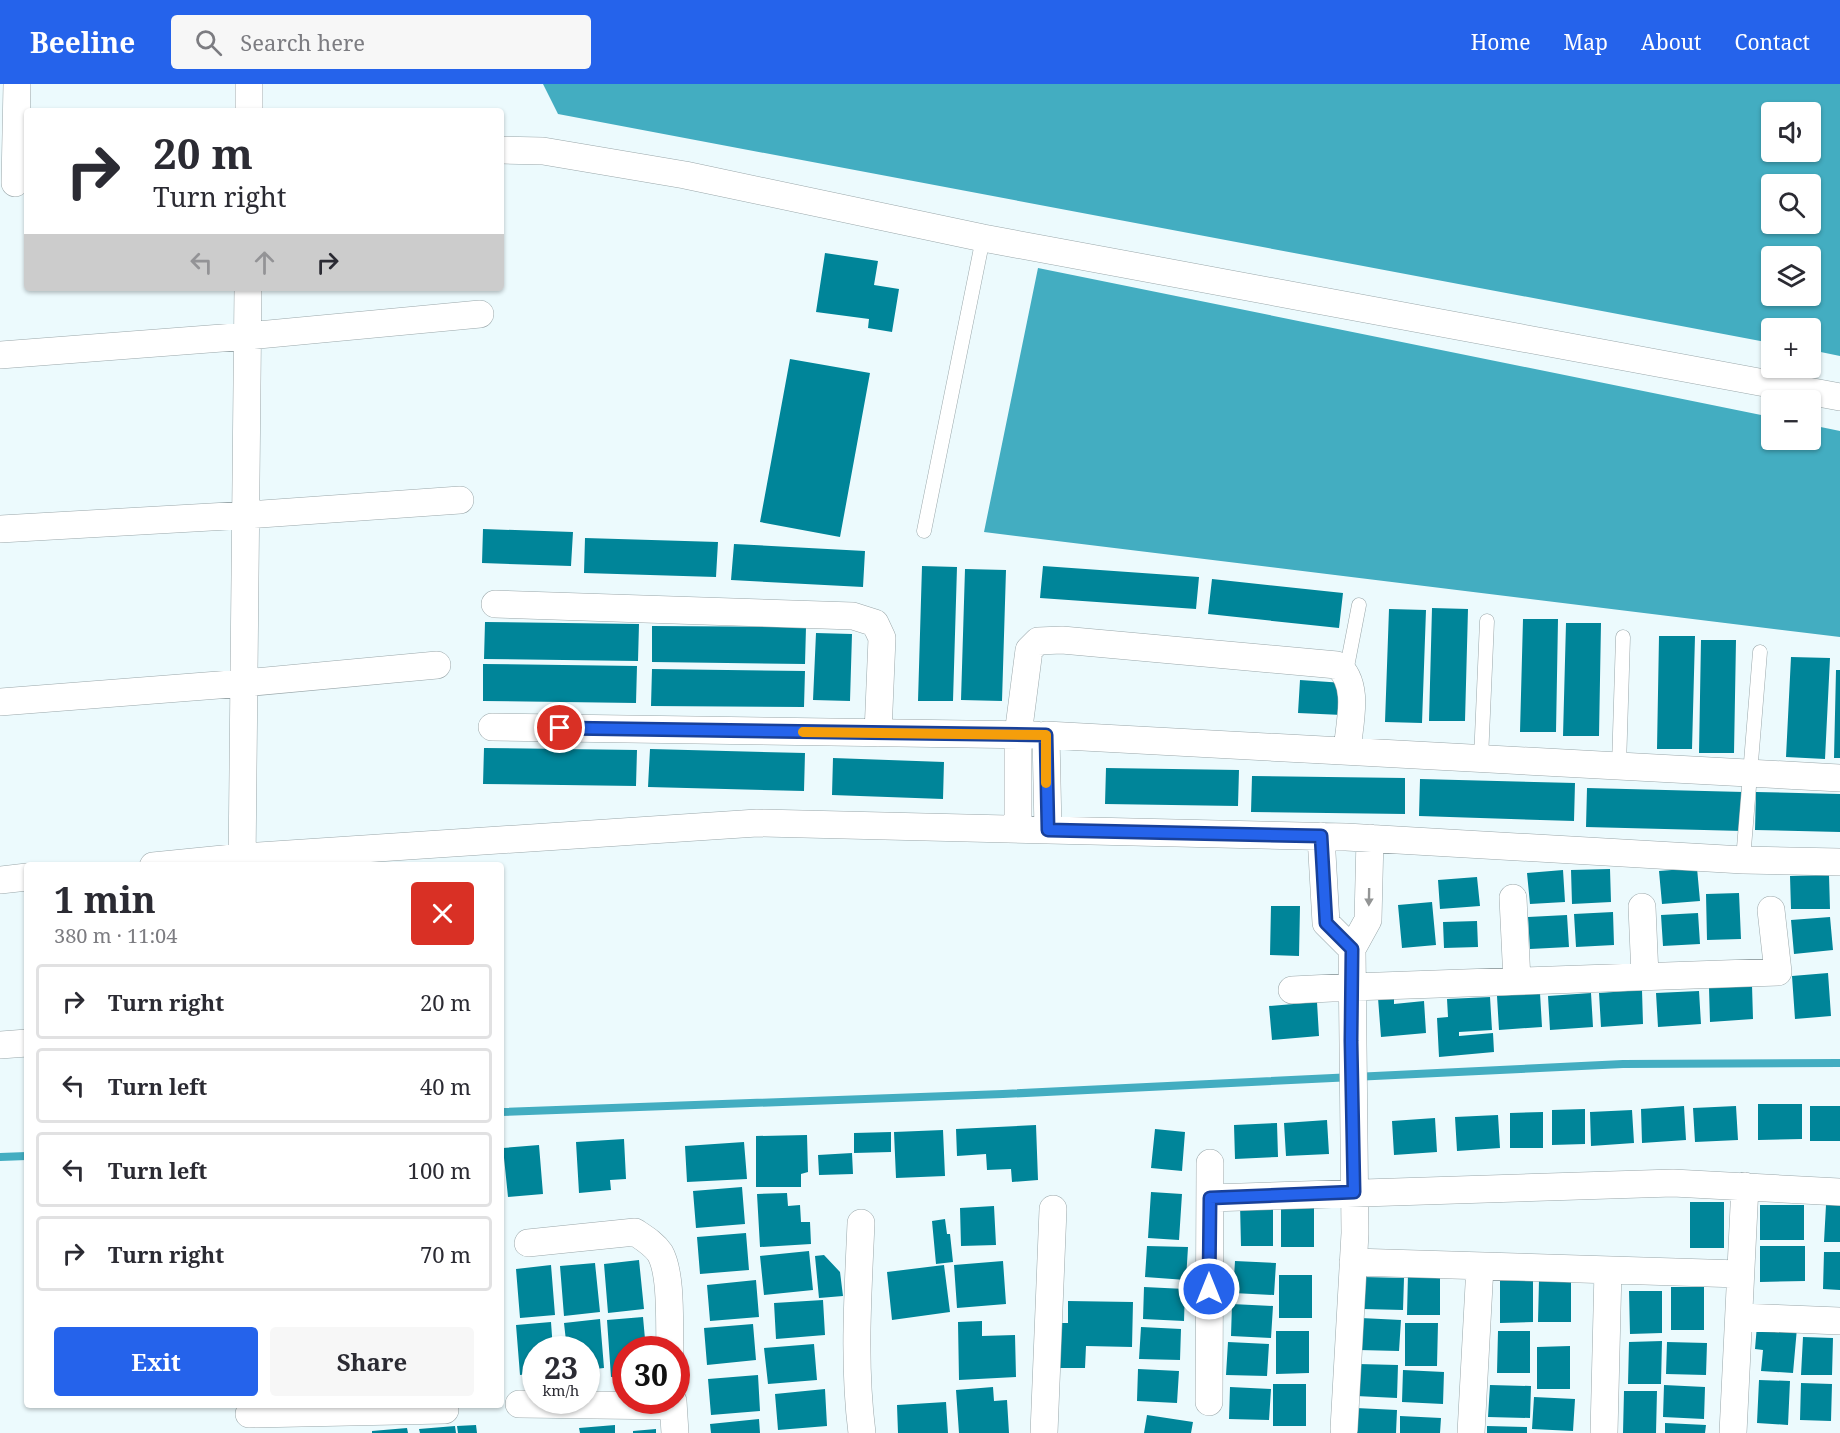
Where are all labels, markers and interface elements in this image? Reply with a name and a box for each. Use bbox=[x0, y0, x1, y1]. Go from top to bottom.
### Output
search box bbox=[171, 15, 591, 69]
text: Beeline bbox=[30, 23, 135, 61]
icon: search bbox=[192, 26, 225, 59]
text: Search here bbox=[240, 27, 365, 57]
text: Home bbox=[1471, 28, 1531, 56]
text: Map bbox=[1564, 28, 1608, 56]
text: About bbox=[1641, 28, 1702, 56]
text: Contact bbox=[1735, 28, 1810, 56]
map controls bbox=[1761, 102, 1821, 450]
button: sound bbox=[1761, 102, 1821, 162]
text: 20 m bbox=[153, 124, 253, 181]
icon: right bbox=[54, 132, 132, 210]
button: search bbox=[1761, 174, 1821, 234]
text: Turn right bbox=[153, 178, 286, 215]
icon: left bbox=[185, 246, 218, 279]
icon: ahead bbox=[248, 246, 281, 279]
icon: right bbox=[311, 246, 344, 279]
button: layers bbox=[1761, 246, 1821, 306]
button: + bbox=[1761, 318, 1821, 378]
button: − bbox=[1761, 390, 1821, 450]
pin bbox=[534, 702, 585, 753]
icon: arrive bbox=[543, 711, 576, 744]
text: 1 min bbox=[54, 875, 156, 924]
button: close bbox=[411, 882, 474, 945]
one-way arrow bbox=[1364, 887, 1373, 906]
text: 380 m · 11:04 bbox=[54, 922, 177, 949]
icon: right bbox=[57, 985, 90, 1018]
text: Turn right bbox=[108, 987, 224, 1017]
text: 20 m bbox=[420, 987, 471, 1017]
icon: left bbox=[57, 1069, 90, 1102]
text: Turn left bbox=[108, 1071, 207, 1101]
text: 40 m bbox=[420, 1071, 471, 1101]
icon: left bbox=[57, 1153, 90, 1186]
text: Turn left bbox=[108, 1155, 207, 1185]
text: 100 m bbox=[408, 1155, 471, 1185]
icon: right bbox=[57, 1237, 90, 1270]
text: Turn right bbox=[108, 1239, 224, 1269]
text: 70 m bbox=[420, 1239, 471, 1269]
position arrow bbox=[1177, 1257, 1241, 1321]
button: Exit bbox=[54, 1327, 258, 1396]
button: Share bbox=[270, 1327, 474, 1396]
speed limit sign: 30 bbox=[612, 1336, 690, 1414]
text: 23 bbox=[544, 1347, 578, 1388]
text: km/h bbox=[543, 1380, 579, 1400]

